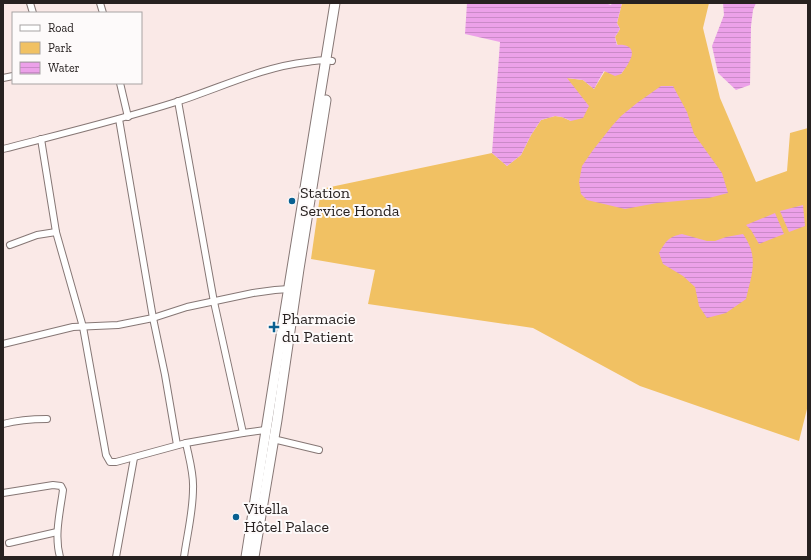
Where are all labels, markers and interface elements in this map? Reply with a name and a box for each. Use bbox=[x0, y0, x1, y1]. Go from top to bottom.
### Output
legend bbox=[12, 12, 142, 84]
text: Road bbox=[48, 21, 74, 35]
text: Park bbox=[48, 41, 73, 55]
text: Water bbox=[48, 61, 80, 75]
place label: Station Service Honda bbox=[300, 183, 400, 220]
marker: Station Service Honda bbox=[287, 196, 297, 206]
place label: Pharmacie du Patient bbox=[282, 309, 356, 346]
marker: Pharmacie du Patient bbox=[269, 322, 279, 332]
place label: Vitella Hôtel Palace bbox=[243, 499, 329, 536]
marker: Vitella Hôtel Palace bbox=[231, 512, 241, 522]

